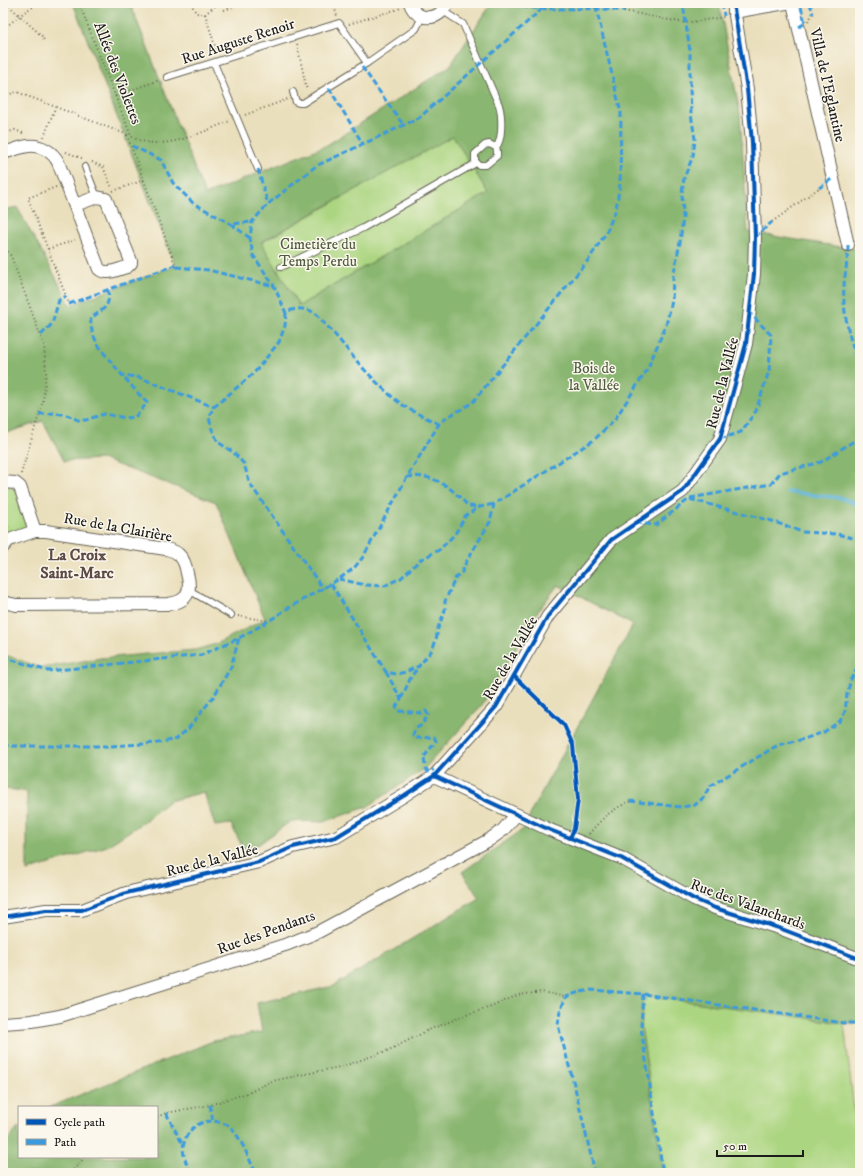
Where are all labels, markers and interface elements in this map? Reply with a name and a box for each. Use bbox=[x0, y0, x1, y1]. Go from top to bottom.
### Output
street label: Rue Auguste Renoir bbox=[179, 14, 298, 69]
street label: Allée des Violettes bbox=[89, 19, 146, 127]
street label: Villa de l'Eglantine bbox=[805, 25, 850, 144]
park label: Cimetière du Temps Perdu bbox=[279, 235, 357, 271]
street label: Rue de la Vallée bbox=[702, 335, 743, 431]
park label: Bois de la Vallée bbox=[569, 359, 619, 395]
street label: Rue de la Clairière bbox=[62, 509, 174, 546]
district label: La Croix Saint-Marc bbox=[40, 545, 114, 583]
street label: Rue de la Vallée bbox=[479, 613, 542, 704]
street label: Rue de la Vallée bbox=[164, 840, 260, 881]
street label: Rue des Valanchards bbox=[688, 875, 808, 934]
street label: Rue des Pendants bbox=[215, 906, 318, 959]
legend bbox=[18, 1106, 158, 1158]
text: Cycle path bbox=[54, 1115, 106, 1130]
scale bar bbox=[717, 1132, 803, 1158]
text: Path bbox=[54, 1135, 77, 1150]
text: 50 m bbox=[723, 1139, 747, 1154]

